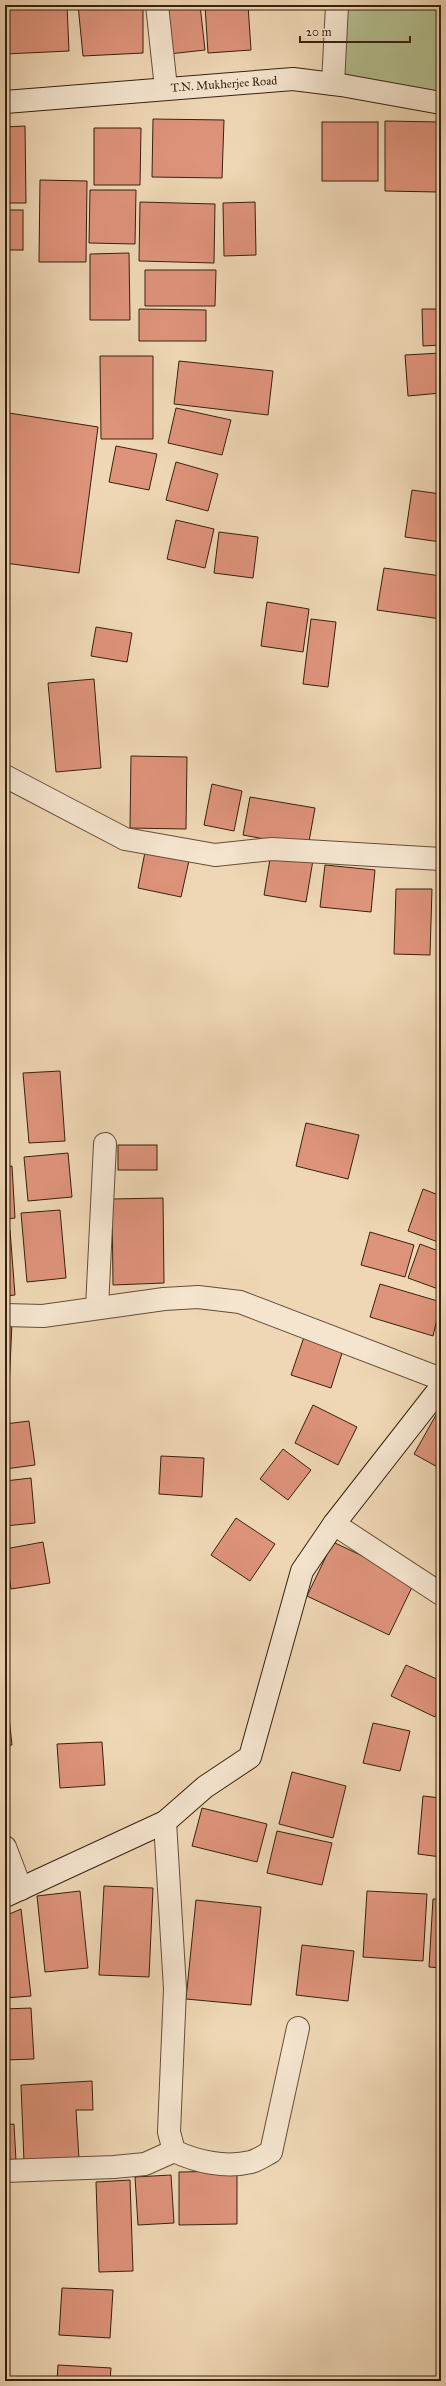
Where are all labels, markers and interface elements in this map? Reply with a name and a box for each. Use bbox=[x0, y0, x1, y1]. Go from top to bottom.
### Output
scale bar bbox=[300, 18, 410, 44]
text: 20 m bbox=[306, 25, 332, 39]
street label: T.N. Mukherjee Road bbox=[170, 73, 278, 95]

